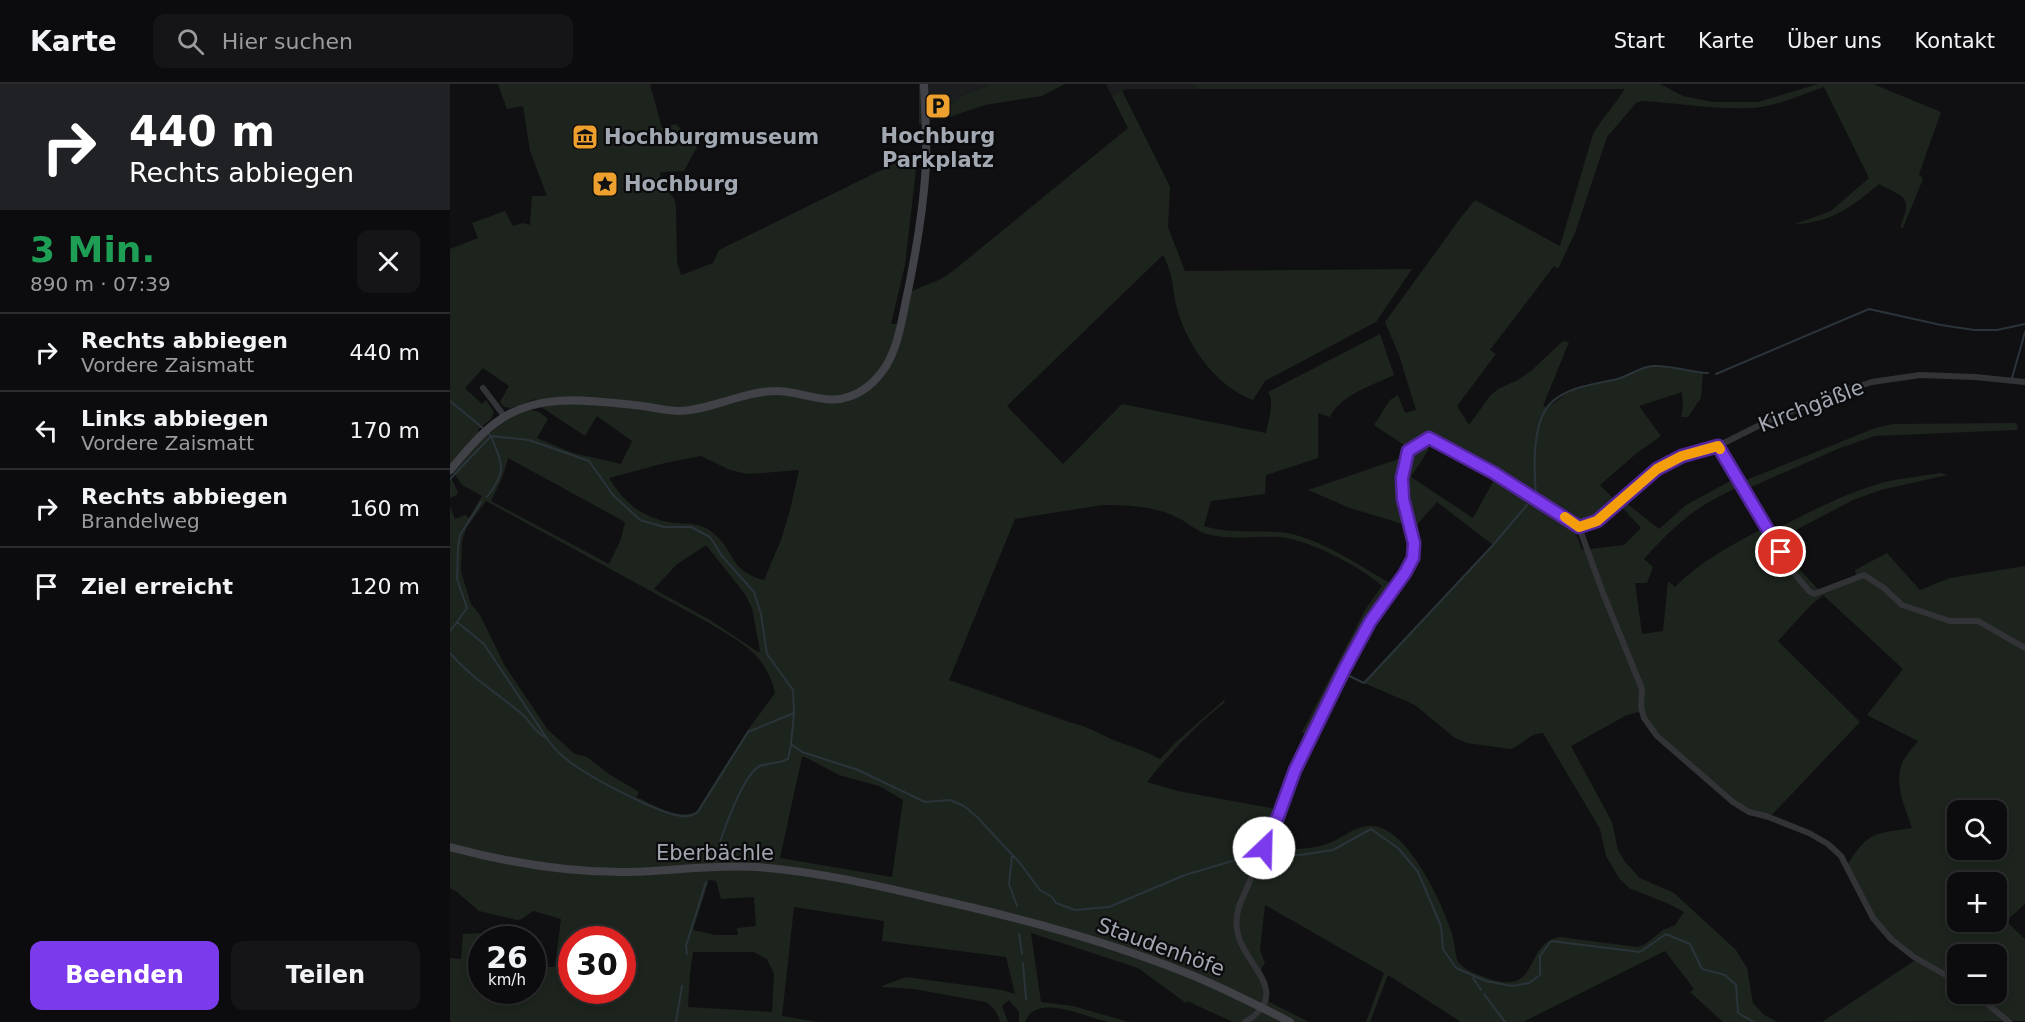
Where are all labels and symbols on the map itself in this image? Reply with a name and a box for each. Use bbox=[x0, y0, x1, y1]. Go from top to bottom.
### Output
parking icon: Hochburg Parkplatz bbox=[923, 91, 953, 121]
museum icon: Hochburgmuseum bbox=[570, 122, 600, 152]
place label: Hochburg Parkplatz bbox=[881, 124, 995, 172]
place label: Hochburgmuseum bbox=[604, 125, 819, 149]
place icon: Hochburg bbox=[590, 169, 620, 199]
place label: Hochburg bbox=[624, 172, 739, 196]
street label: Kirchgäßle bbox=[1755, 375, 1867, 437]
pin bbox=[1755, 526, 1806, 577]
position arrow bbox=[1232, 816, 1296, 880]
street label: Eberbächle bbox=[656, 841, 774, 865]
street label: Staudenhöfe bbox=[1094, 913, 1228, 981]
speed limit sign: 30 bbox=[558, 926, 636, 1004]

